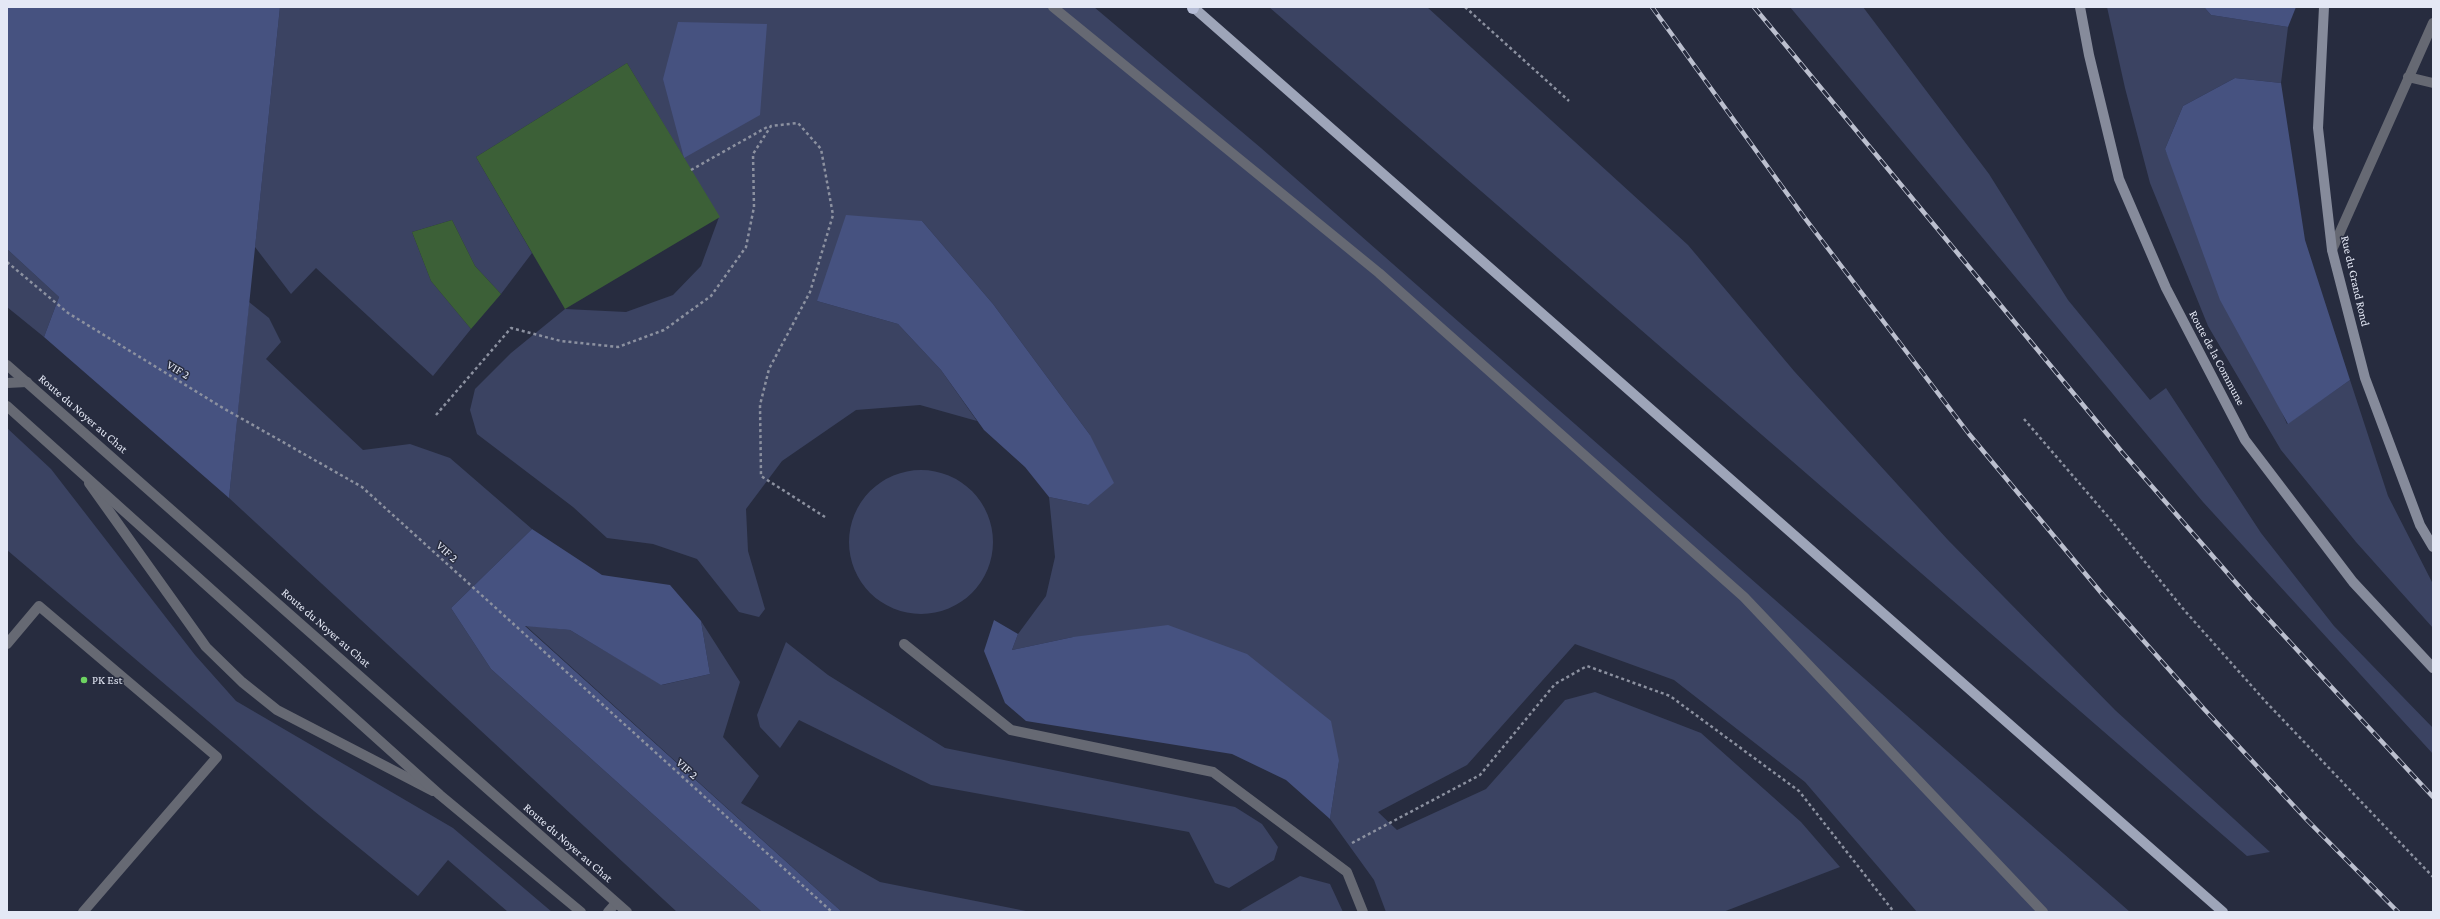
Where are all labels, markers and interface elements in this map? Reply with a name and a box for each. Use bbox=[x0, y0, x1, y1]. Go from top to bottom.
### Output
street label: Rue du Grand Rond bbox=[2338, 234, 2372, 328]
street label: Route de la Commune bbox=[2186, 308, 2248, 408]
street label: VIF 2 bbox=[164, 358, 192, 382]
street label: Route du Noyer au Chat bbox=[36, 371, 130, 457]
street label: VIF 2 bbox=[433, 538, 461, 566]
street label: Route du Noyer au Chat bbox=[279, 585, 373, 671]
place label: PK Est bbox=[92, 673, 122, 687]
marker: PK Est bbox=[79, 675, 89, 685]
street label: VIF 2 bbox=[673, 755, 701, 783]
street label: Route du Noyer au Chat bbox=[521, 800, 615, 886]

